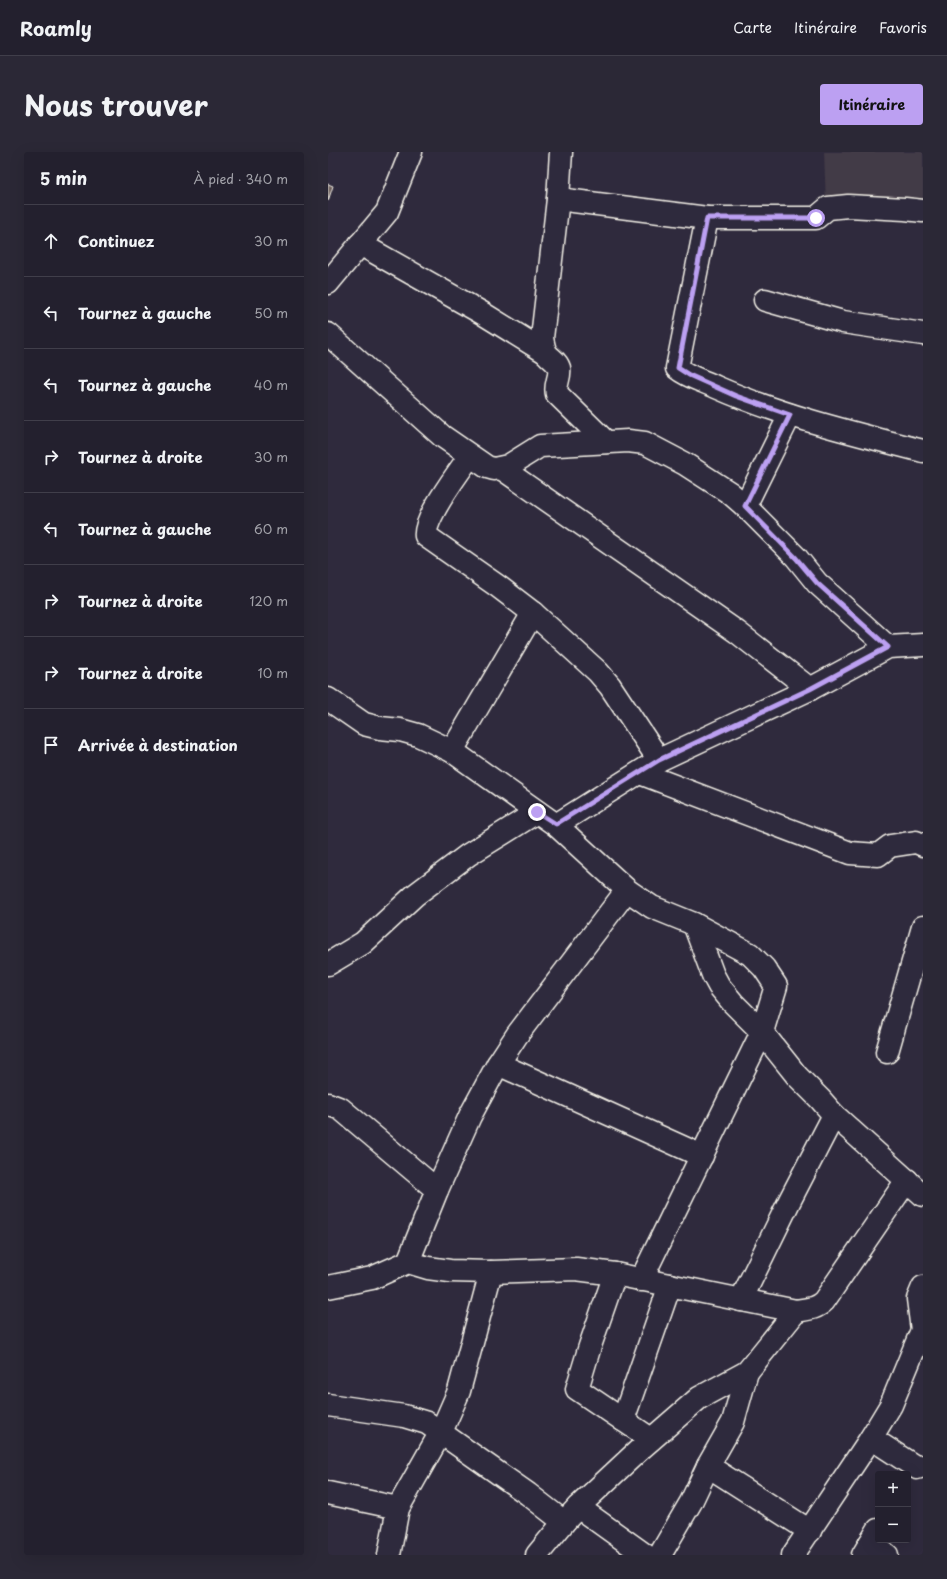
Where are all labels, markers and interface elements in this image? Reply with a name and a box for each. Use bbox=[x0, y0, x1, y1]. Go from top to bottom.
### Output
text: Roamly bbox=[20, 14, 92, 42]
text: Carte bbox=[733, 17, 772, 38]
text: Itinéraire bbox=[794, 17, 857, 38]
text: Favoris bbox=[879, 17, 927, 38]
text: Nous trouver bbox=[24, 83, 208, 126]
button: Itinéraire bbox=[820, 84, 923, 125]
text: 5 min bbox=[40, 165, 87, 191]
text: À pied · 340 m bbox=[193, 169, 288, 188]
route start bbox=[807, 209, 825, 227]
text: Continuez bbox=[78, 229, 154, 252]
icon: ahead bbox=[40, 230, 62, 252]
text: 30 m bbox=[254, 231, 288, 250]
text: Tournez à gauche bbox=[78, 301, 212, 324]
icon: left bbox=[40, 302, 62, 324]
text: 50 m bbox=[254, 303, 288, 322]
text: Tournez à gauche bbox=[78, 373, 212, 396]
icon: left bbox=[40, 374, 62, 396]
text: 40 m bbox=[254, 375, 288, 394]
text: Tournez à droite bbox=[78, 445, 203, 468]
icon: right bbox=[40, 446, 62, 468]
text: 30 m bbox=[254, 447, 288, 466]
text: Tournez à gauche bbox=[78, 517, 212, 540]
icon: left bbox=[40, 518, 62, 540]
text: 60 m bbox=[254, 519, 288, 538]
text: Tournez à droite bbox=[78, 589, 203, 612]
icon: right bbox=[40, 590, 62, 612]
text: 120 m bbox=[249, 591, 288, 610]
text: Tournez à droite bbox=[78, 661, 203, 684]
icon: right bbox=[40, 662, 62, 684]
text: 10 m bbox=[258, 663, 288, 682]
text: Arrivée à destination bbox=[78, 733, 238, 756]
icon: arrive bbox=[40, 734, 62, 756]
route end bbox=[528, 803, 546, 821]
map controls bbox=[875, 1471, 911, 1543]
button: + bbox=[875, 1471, 911, 1507]
button: − bbox=[875, 1507, 911, 1543]

